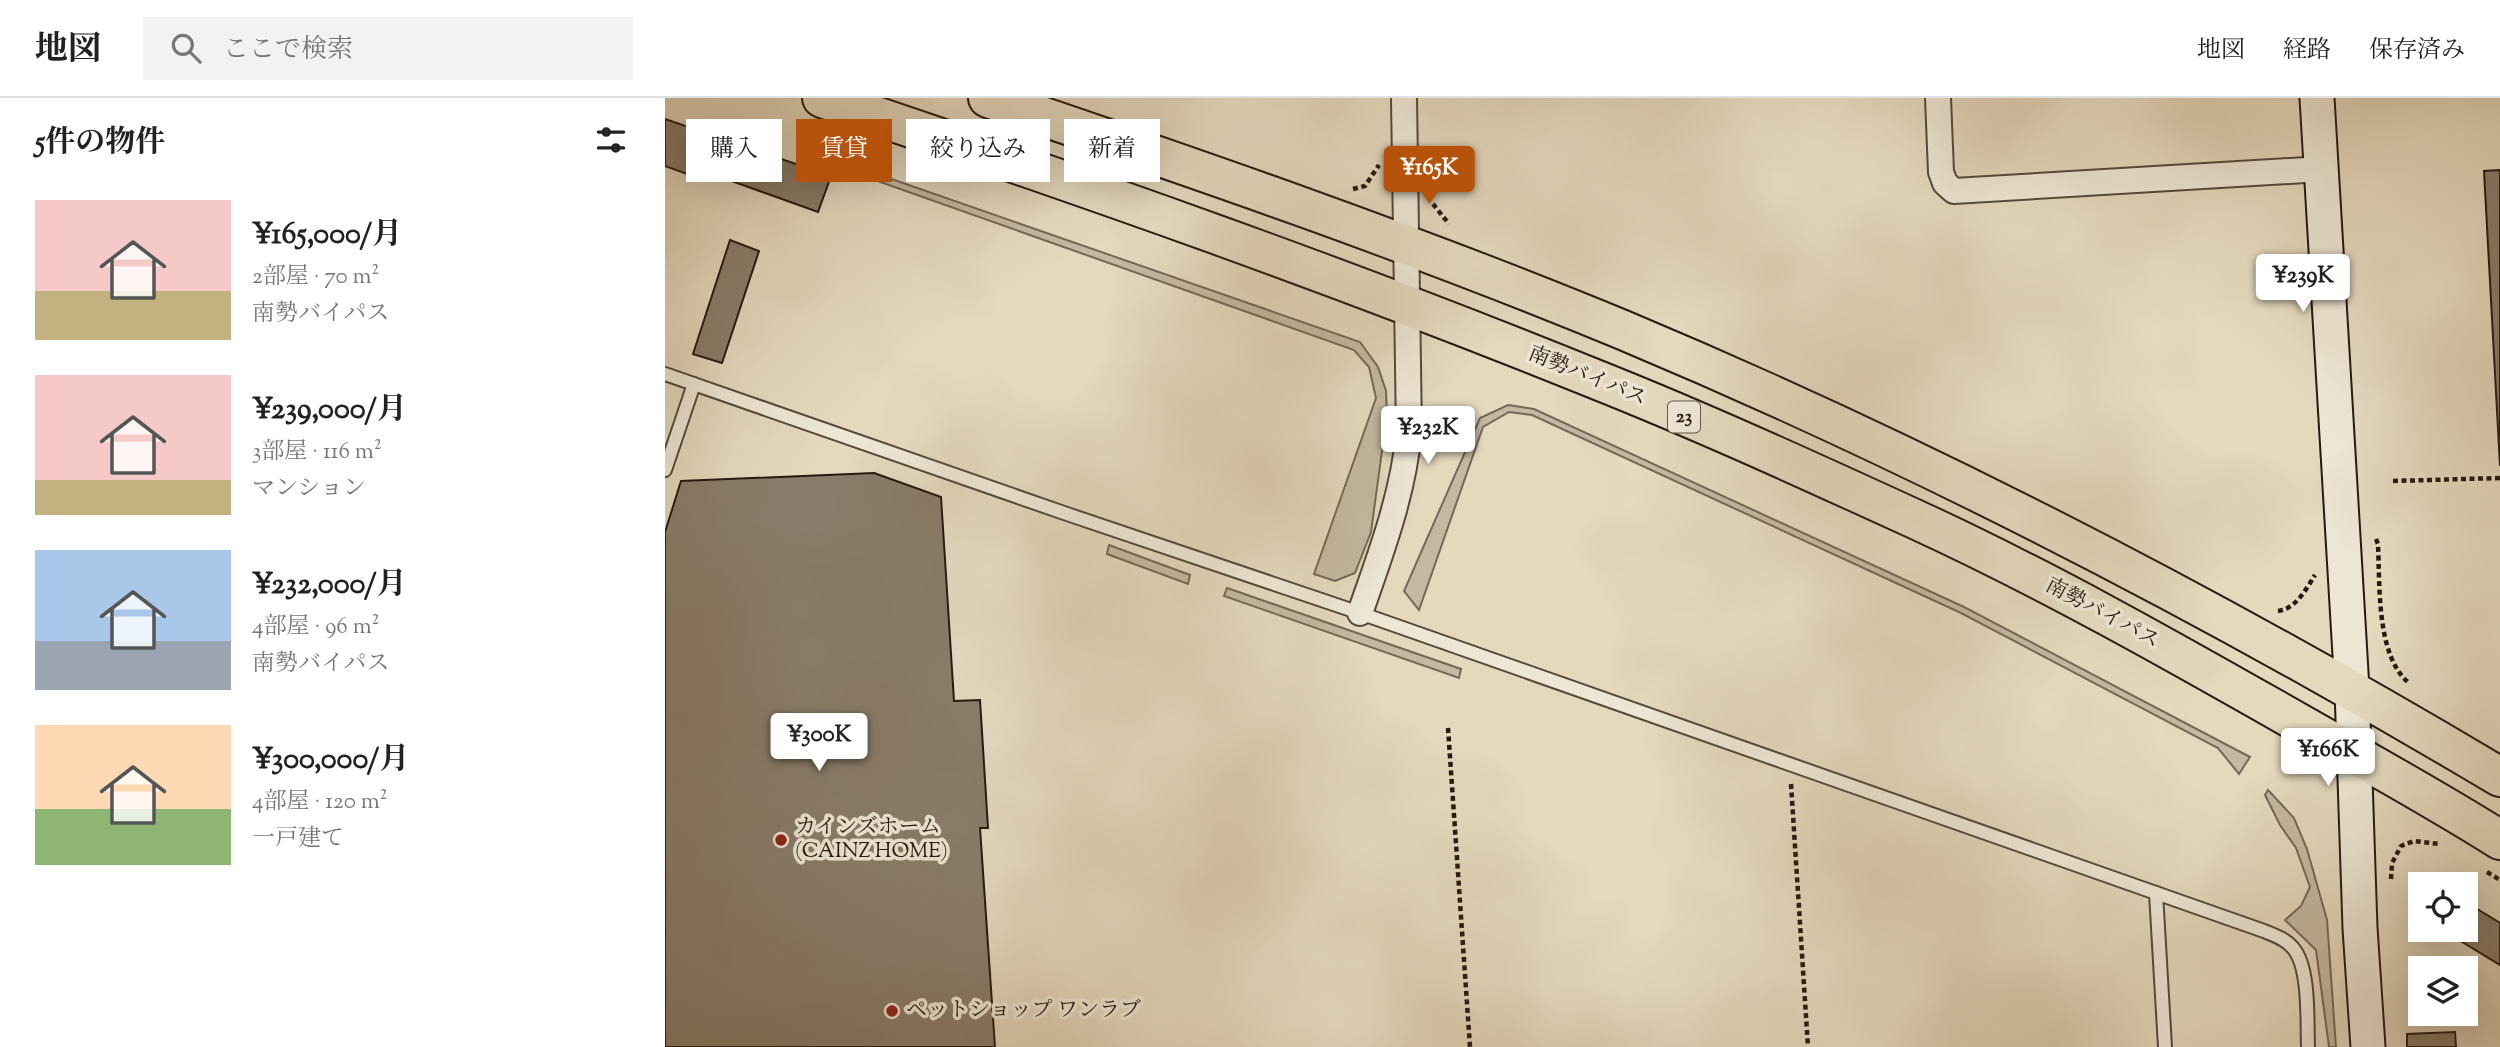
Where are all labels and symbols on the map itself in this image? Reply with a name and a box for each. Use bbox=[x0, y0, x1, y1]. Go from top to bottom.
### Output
pin: ¥165K bbox=[1380, 146, 1478, 206]
pin: ¥239K bbox=[2254, 254, 2352, 314]
street label: 南勢バイパス bbox=[1523, 340, 1651, 414]
road number: 23 bbox=[1668, 402, 1700, 432]
pin: ¥232K bbox=[1379, 406, 1477, 466]
street label: 南勢バイパス bbox=[2040, 571, 2164, 657]
pin: ¥300K bbox=[770, 714, 868, 773]
pin: ¥166K bbox=[2279, 728, 2377, 788]
place label: カインズホーム (CAINZ HOME) bbox=[795, 813, 948, 867]
marker: カインズホーム (CAINZ HOME) bbox=[773, 832, 789, 848]
place label: ペットショップ ワンラブ bbox=[906, 996, 1141, 1026]
marker: ペットショップ ワンラブ bbox=[884, 1003, 900, 1019]

